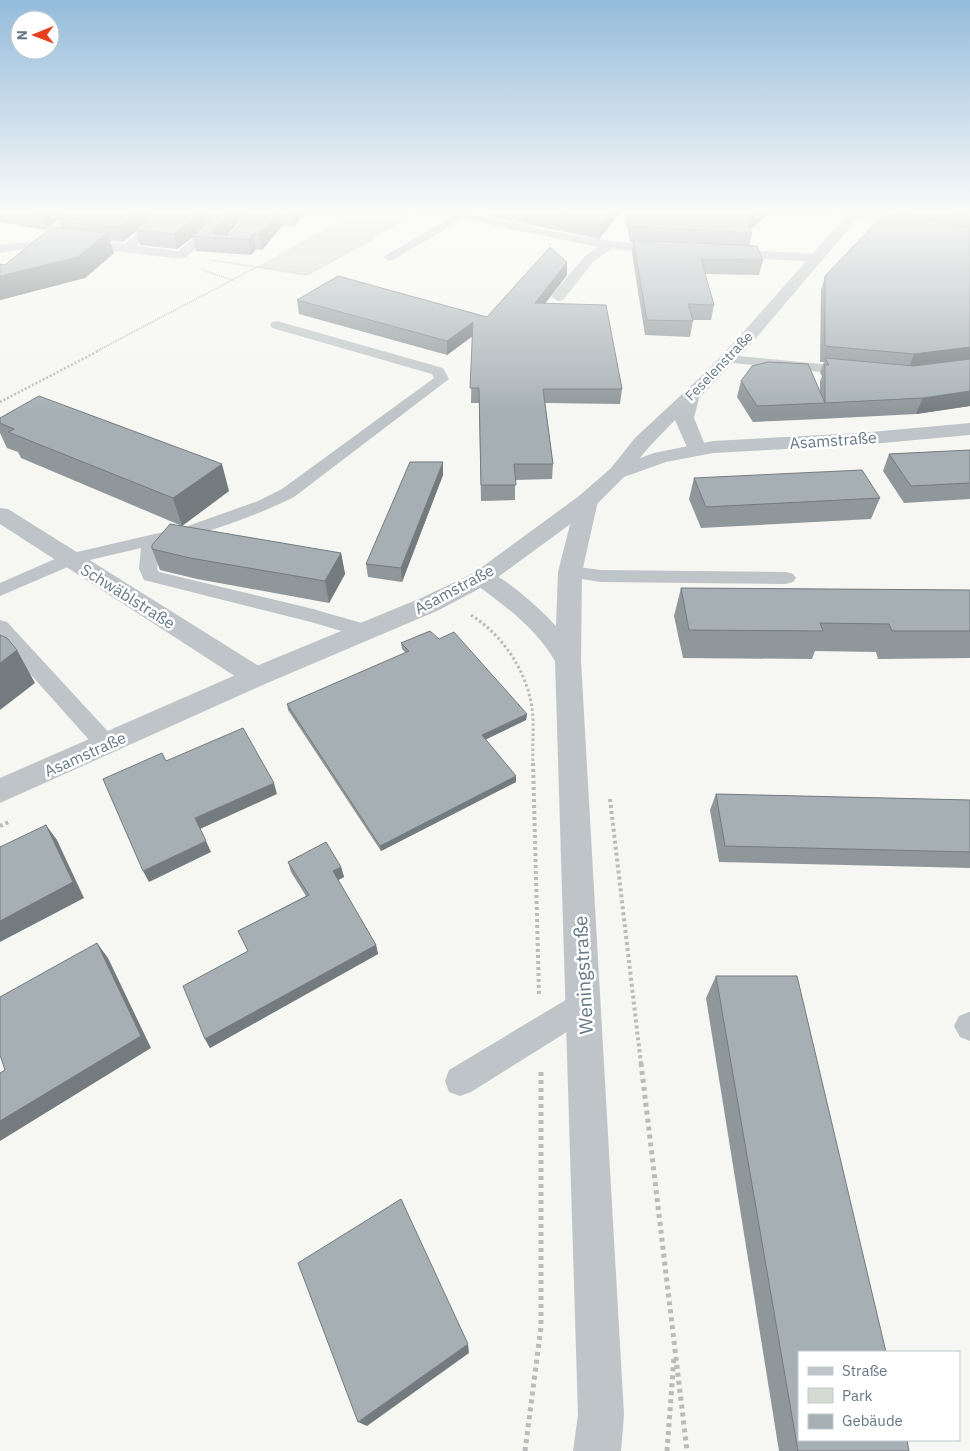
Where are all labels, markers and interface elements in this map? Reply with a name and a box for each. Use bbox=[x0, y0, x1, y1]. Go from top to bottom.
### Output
north arrow bbox=[10, 10, 60, 60]
text: N bbox=[13, 30, 31, 40]
street label: Feselenstraße bbox=[681, 327, 757, 405]
street label: Asamstraße bbox=[789, 427, 877, 453]
street label: Schwäblstraße bbox=[77, 559, 179, 633]
street label: Asamstraße bbox=[411, 560, 497, 618]
street label: Asamstraße bbox=[41, 727, 129, 781]
street label: Weningstraße bbox=[568, 915, 598, 1035]
legend bbox=[798, 1351, 960, 1441]
text: Straße bbox=[842, 1361, 887, 1380]
text: Park bbox=[842, 1386, 872, 1405]
text: Gebäude bbox=[842, 1411, 903, 1430]

